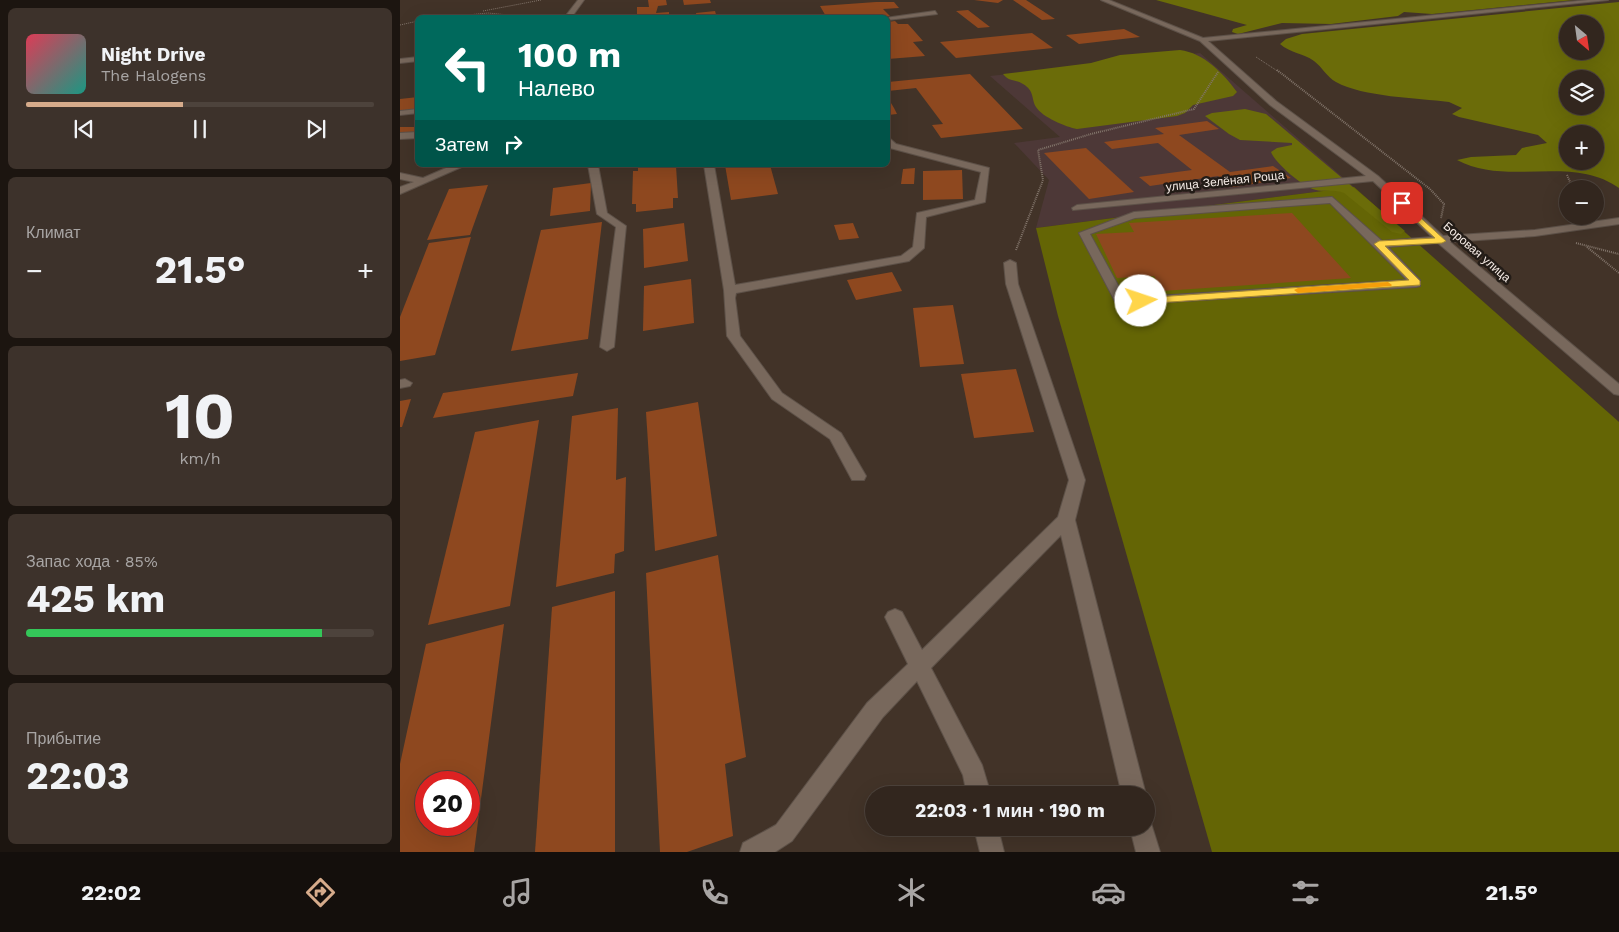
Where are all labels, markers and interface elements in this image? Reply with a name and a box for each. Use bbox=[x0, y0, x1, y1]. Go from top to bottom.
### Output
north arrow bbox=[1559, 15, 1604, 60]
map controls bbox=[1559, 15, 1604, 225]
text: 100 m bbox=[518, 34, 621, 76]
icon: left bbox=[435, 35, 500, 100]
text: Night Drive bbox=[101, 43, 206, 66]
text: The Halogens bbox=[101, 66, 206, 85]
button: layers bbox=[1559, 70, 1604, 115]
text: Налево bbox=[518, 76, 595, 101]
icon: previous bbox=[70, 115, 98, 143]
icon: pause bbox=[186, 115, 214, 143]
icon: next bbox=[302, 115, 330, 143]
button: + bbox=[1559, 125, 1604, 170]
icon: right bbox=[499, 130, 527, 158]
text: Затем bbox=[435, 133, 489, 156]
street label: улица Зелёная Роща bbox=[1165, 168, 1285, 194]
button: − bbox=[1559, 180, 1604, 225]
pin bbox=[1381, 182, 1423, 224]
icon: arrive bbox=[1388, 189, 1416, 217]
street label: Боровая улица bbox=[1441, 219, 1514, 285]
text: Климат bbox=[26, 223, 80, 242]
text: 21.5° bbox=[154, 248, 246, 292]
text: − bbox=[26, 254, 43, 287]
text: + bbox=[357, 254, 374, 287]
position arrow bbox=[1114, 274, 1166, 326]
text: 10 bbox=[165, 378, 235, 454]
text: km/h bbox=[179, 449, 221, 468]
text: Запас хода · 85% bbox=[26, 552, 158, 571]
text: 425 km bbox=[26, 577, 165, 621]
text: Прибытие bbox=[26, 729, 101, 748]
text: 22:03 bbox=[26, 754, 129, 798]
speed limit sign: 20 bbox=[415, 771, 480, 836]
text: 22:03 · 1 мин · 190 m bbox=[915, 799, 1105, 822]
icon: directions bbox=[303, 875, 338, 910]
icon: music bbox=[500, 875, 535, 910]
icon: phone bbox=[697, 875, 732, 910]
icon: climate bbox=[894, 875, 929, 910]
icon: car bbox=[1091, 875, 1126, 910]
icon: filters bbox=[1288, 875, 1323, 910]
text: 22:02 bbox=[81, 880, 141, 905]
text: 21.5° bbox=[1485, 880, 1538, 905]

